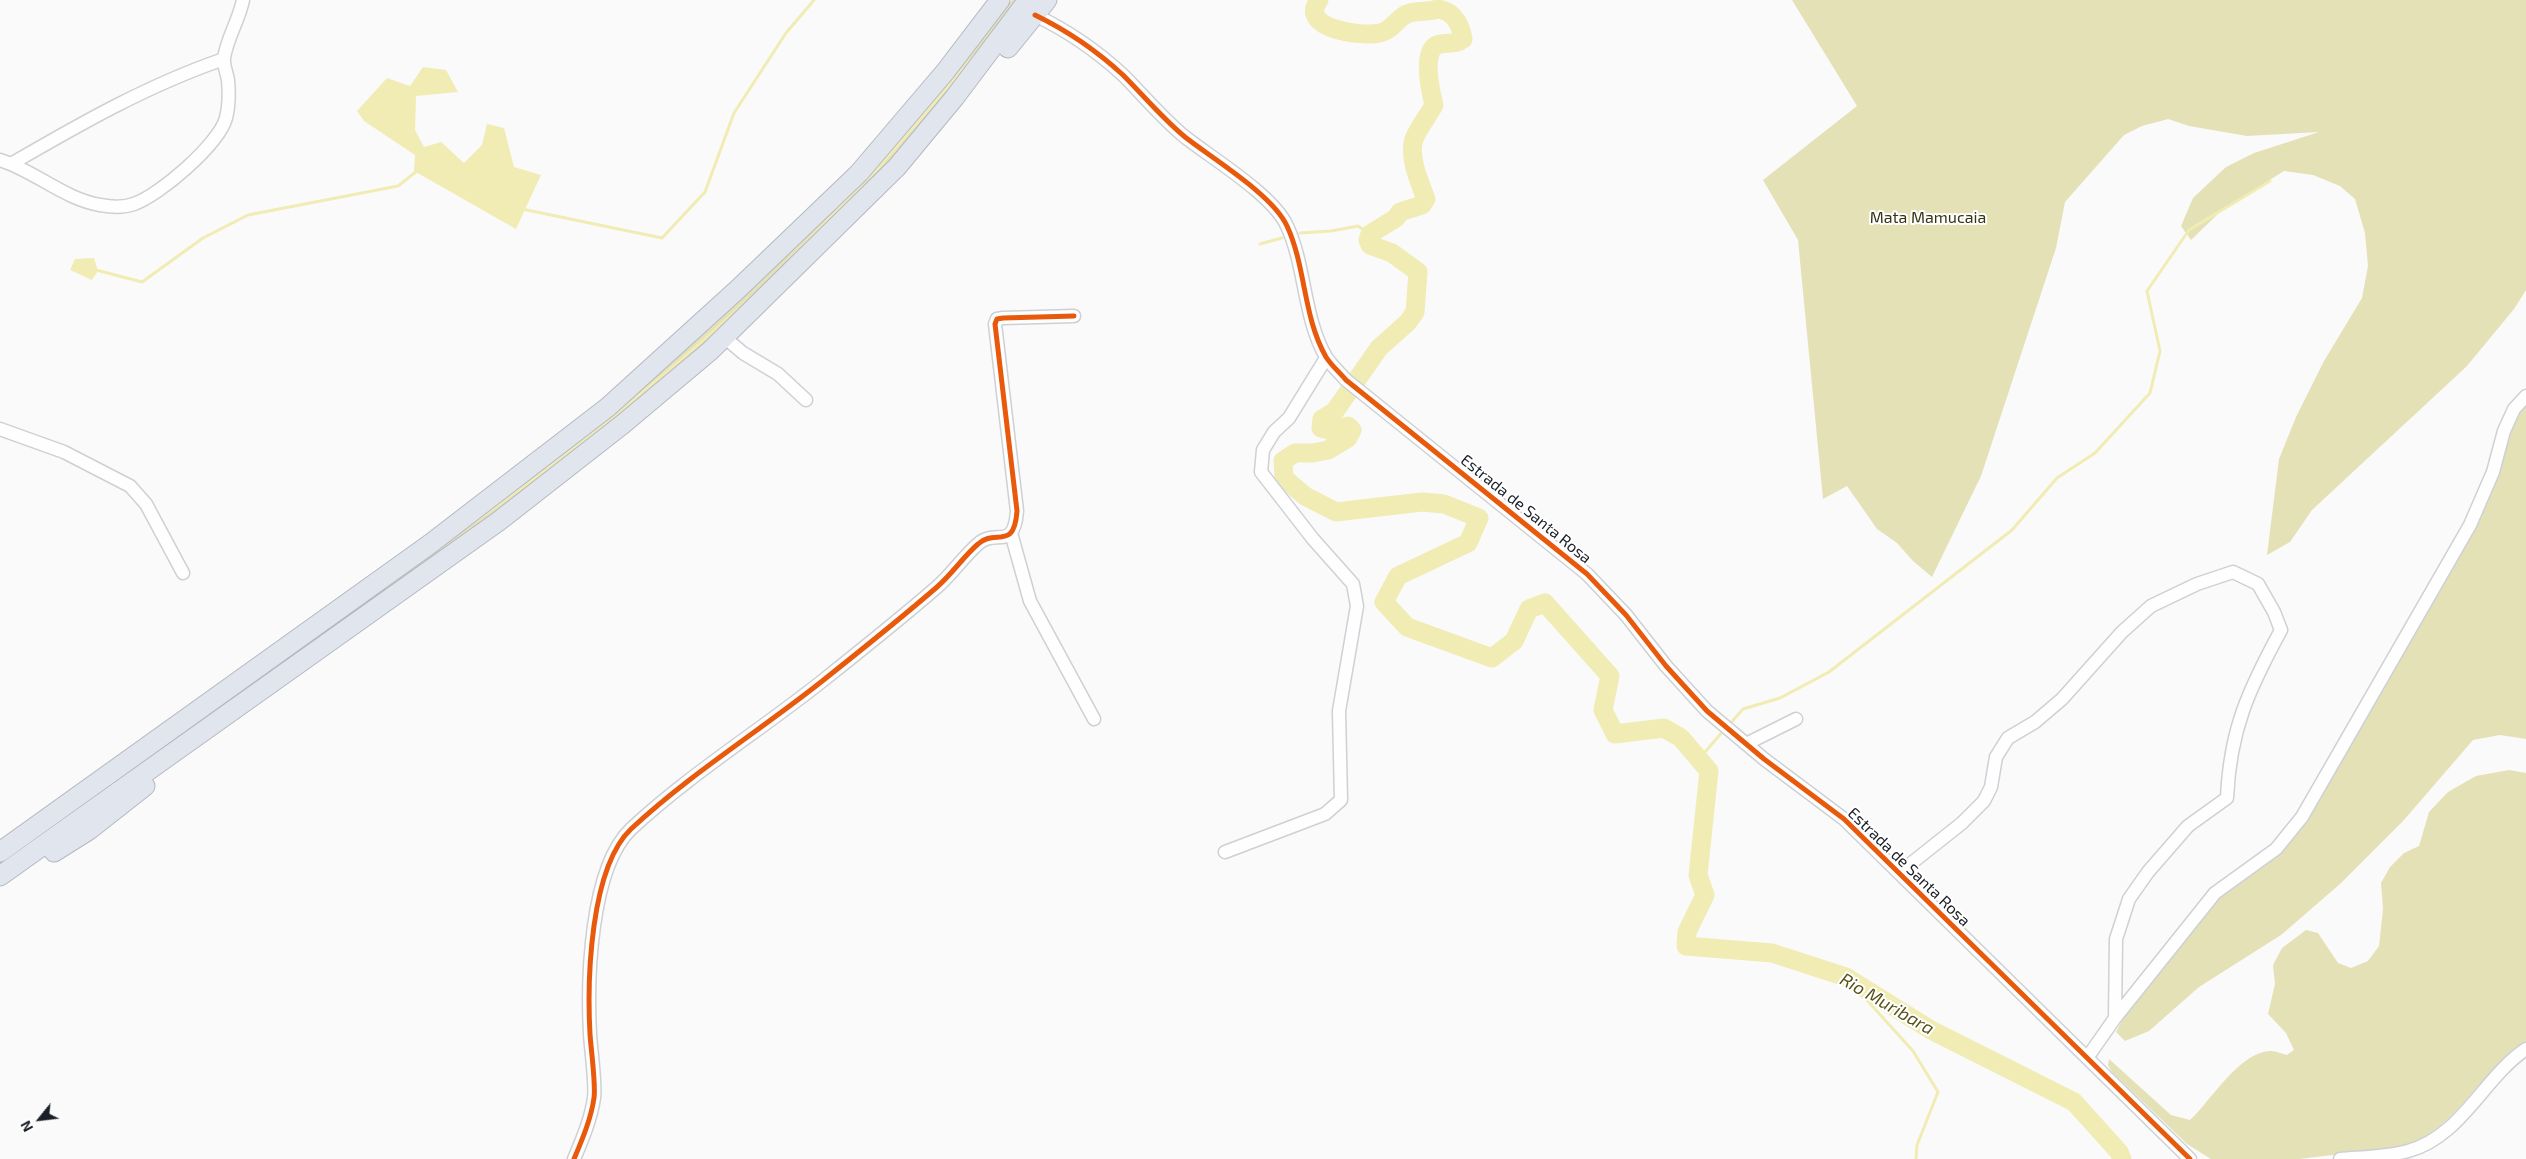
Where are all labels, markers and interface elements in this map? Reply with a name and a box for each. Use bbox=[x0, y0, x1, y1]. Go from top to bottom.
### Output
park label: Mata Mamucaia bbox=[1870, 208, 1986, 228]
street label: Estrada de Santa Rosa bbox=[1457, 450, 1595, 568]
street label: Estrada de Santa Rosa bbox=[1844, 804, 1974, 930]
water label: Rio Muribara bbox=[1836, 968, 1938, 1040]
north arrow bbox=[15, 1094, 65, 1144]
text: N bbox=[17, 1118, 36, 1135]

